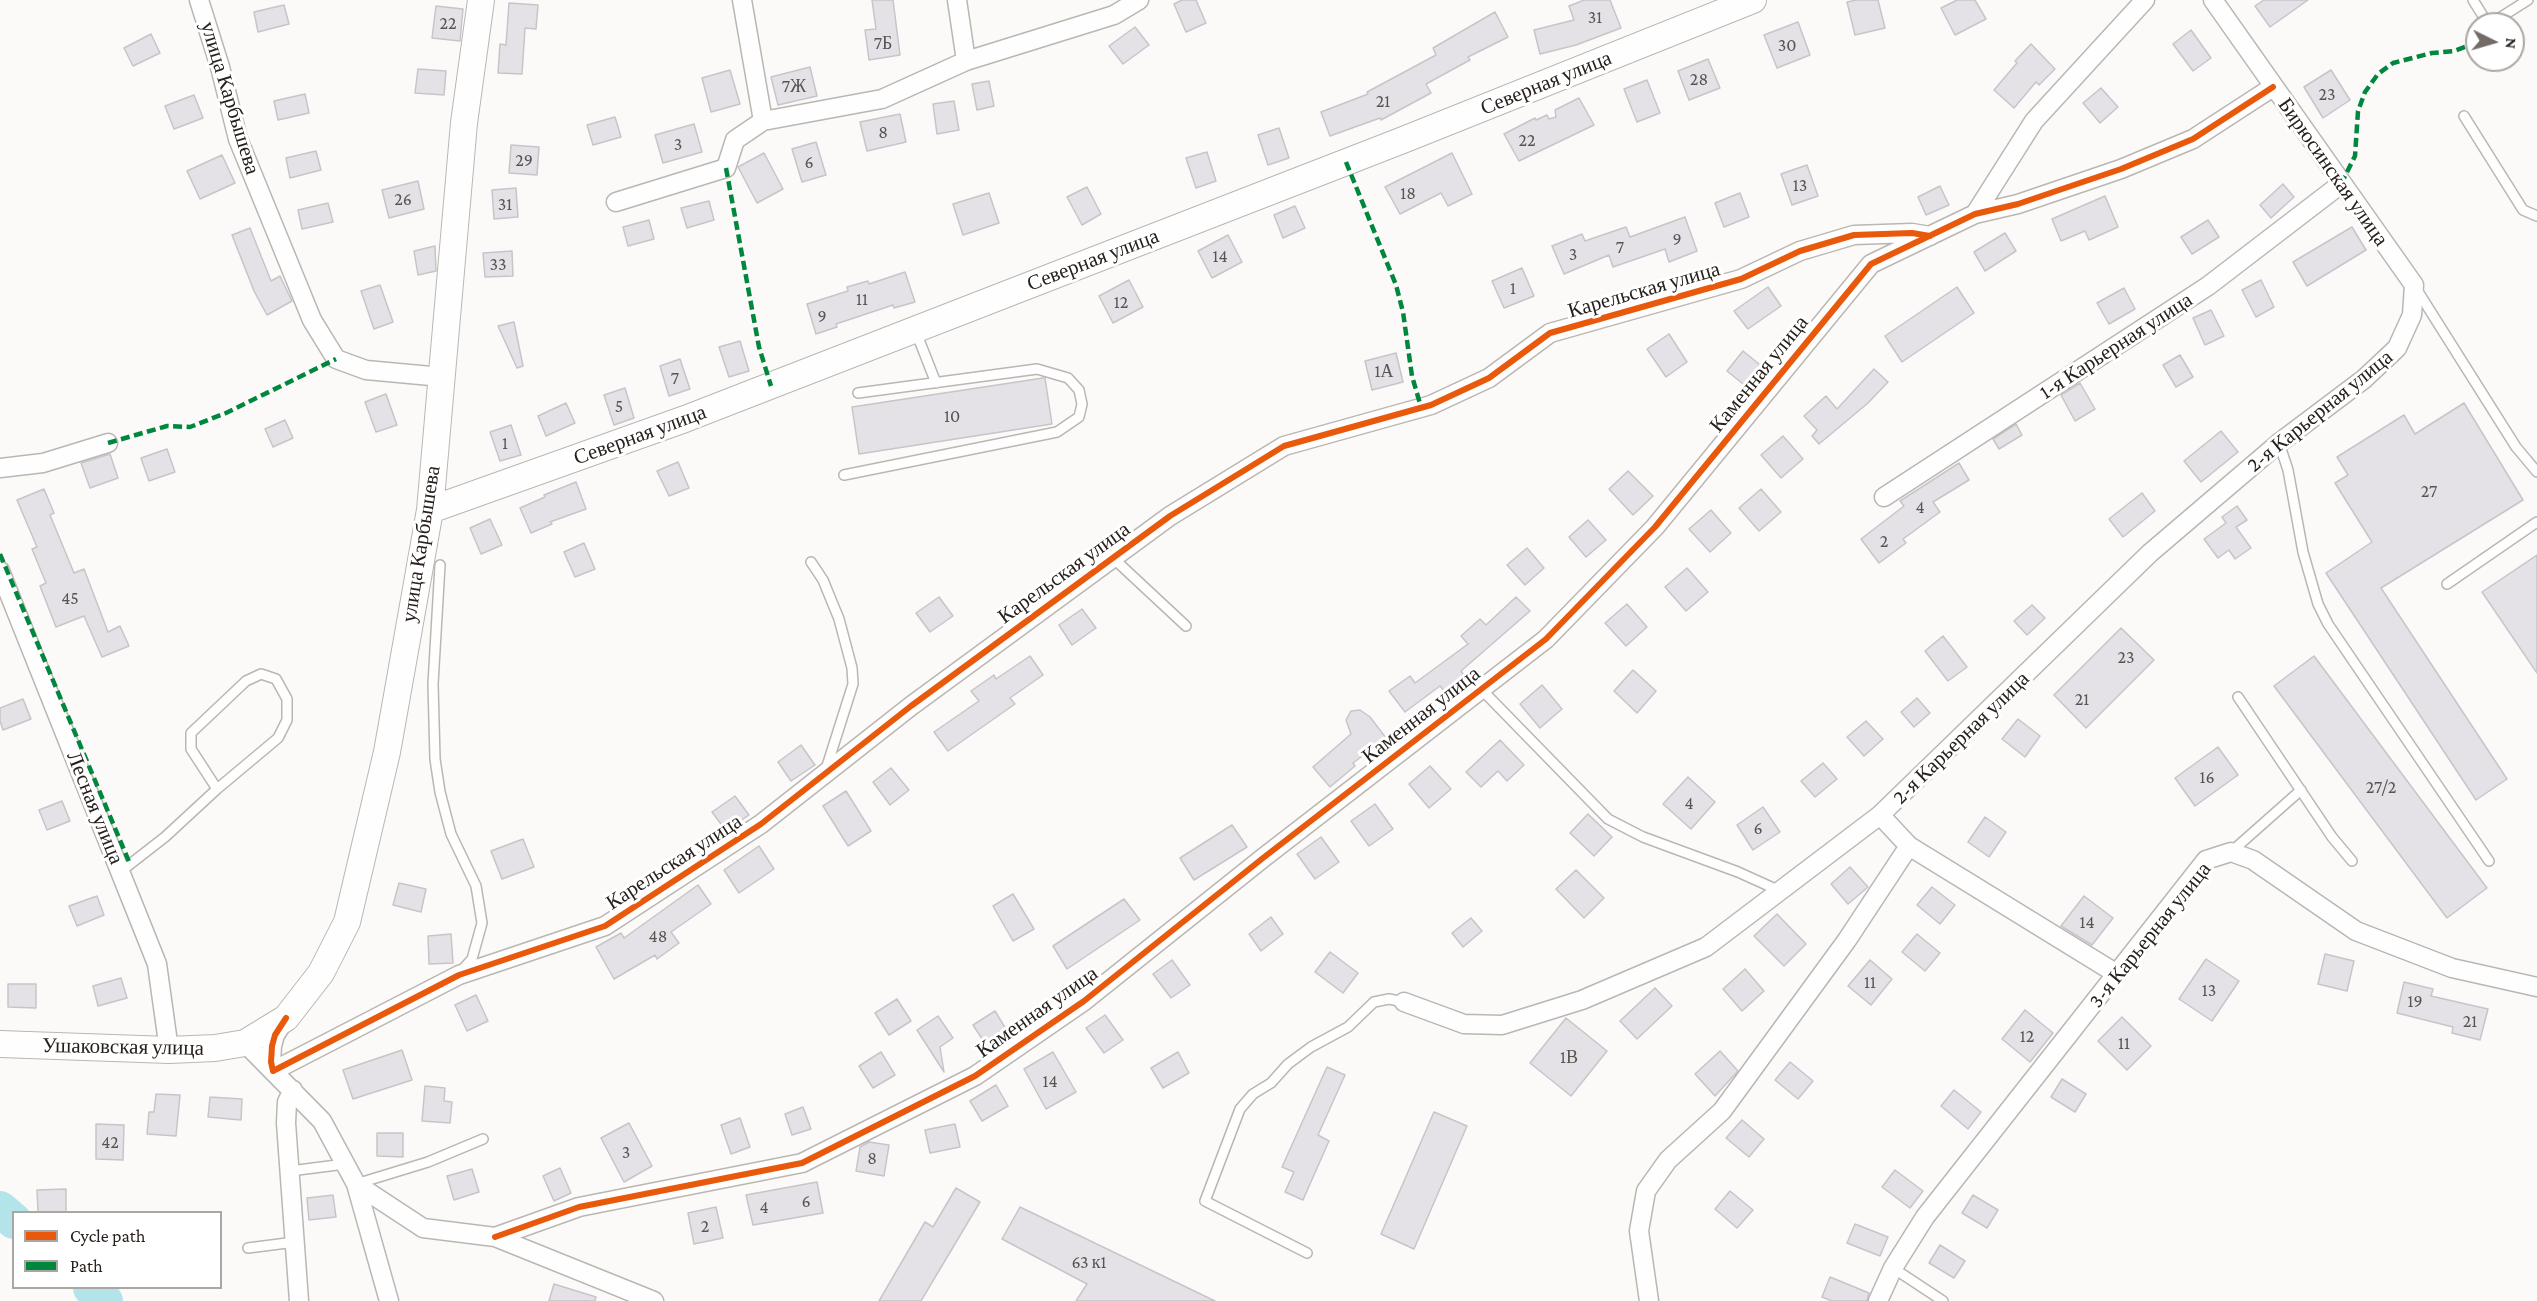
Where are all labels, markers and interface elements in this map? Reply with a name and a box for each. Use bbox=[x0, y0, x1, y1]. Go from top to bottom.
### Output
house number: 31 bbox=[1588, 6, 1602, 28]
house number: 22 bbox=[439, 12, 457, 34]
north arrow bbox=[2465, 12, 2525, 72]
street label: улица Карбышева bbox=[195, 18, 265, 178]
house number: 7Б bbox=[874, 32, 892, 54]
house number: 30 bbox=[1778, 34, 1796, 56]
text: N bbox=[2502, 37, 2520, 50]
street label: Северная улица bbox=[1477, 45, 1615, 121]
house number: 28 bbox=[1690, 68, 1708, 90]
house number: 7Ж bbox=[782, 75, 806, 97]
house number: 23 bbox=[2318, 83, 2336, 105]
house number: 21 bbox=[1376, 90, 1390, 112]
street label: Бирюсинская улица bbox=[2272, 93, 2394, 251]
house number: 8 bbox=[878, 121, 888, 143]
house number: 22 bbox=[1518, 129, 1536, 151]
house number: 3 bbox=[674, 133, 682, 155]
house number: 29 bbox=[515, 149, 533, 171]
house number: 6 bbox=[804, 151, 814, 173]
house number: 13 bbox=[1793, 174, 1807, 196]
house number: 18 bbox=[1400, 182, 1416, 204]
house number: 26 bbox=[394, 188, 412, 210]
house number: 31 bbox=[498, 193, 512, 215]
street label: Северная улица bbox=[1024, 223, 1162, 297]
house number: 9 bbox=[1672, 228, 1682, 250]
house number: 7 bbox=[1616, 236, 1624, 258]
house number: 3 bbox=[1569, 243, 1577, 265]
house number: 14 bbox=[1212, 245, 1228, 267]
house number: 33 bbox=[490, 253, 506, 275]
street label: Карельская улица bbox=[1565, 256, 1723, 324]
house number: 1 bbox=[1510, 277, 1516, 299]
street label: 1-я Карьерная улица bbox=[2035, 287, 2197, 405]
house number: 11 bbox=[856, 288, 868, 310]
house number: 12 bbox=[1114, 291, 1128, 313]
house number: 9 bbox=[817, 305, 827, 327]
street label: Каменная улица bbox=[1704, 311, 1814, 437]
street label: 2-я Карьерная улица bbox=[2242, 345, 2398, 477]
house number: 1А bbox=[1375, 360, 1393, 382]
house number: 7 bbox=[671, 367, 679, 389]
house number: 5 bbox=[615, 395, 623, 417]
street label: Северная улица bbox=[570, 399, 710, 471]
house number: 10 bbox=[944, 405, 960, 427]
house number: 1 bbox=[502, 432, 508, 454]
street label: улица Карбышева bbox=[396, 464, 446, 624]
house number: 27 bbox=[2421, 480, 2437, 502]
house number: 4 bbox=[1915, 496, 1925, 518]
street label: Карельская улица bbox=[993, 517, 1135, 629]
house number: 2 bbox=[1880, 530, 1888, 552]
house number: 45 bbox=[61, 587, 79, 609]
house number: 23 bbox=[2117, 646, 2135, 668]
street label: Каменная улица bbox=[1357, 661, 1485, 769]
street label: 2-я Карьерная улица bbox=[1887, 666, 2035, 810]
house number: 21 bbox=[2075, 688, 2089, 710]
street label: Лесная улица bbox=[61, 748, 129, 868]
house number: 16 bbox=[2199, 766, 2215, 788]
house number: 27/2 bbox=[2366, 776, 2396, 798]
house number: 4 bbox=[1684, 792, 1694, 814]
street label: Карельская улица bbox=[601, 809, 747, 915]
house number: 6 bbox=[1753, 817, 1763, 839]
street label: 3-я Карьерная улица bbox=[2084, 857, 2216, 1013]
house number: 14 bbox=[2079, 911, 2095, 933]
house number: 48 bbox=[649, 925, 667, 947]
street label: Каменная улица bbox=[971, 961, 1103, 1063]
house number: 11 bbox=[1864, 971, 1876, 993]
house number: 13 bbox=[2202, 979, 2216, 1001]
house number: 19 bbox=[2407, 990, 2423, 1012]
house number: 21 bbox=[2463, 1010, 2477, 1032]
house number: 12 bbox=[2020, 1025, 2034, 1047]
house number: 11 bbox=[2118, 1032, 2130, 1054]
street label: Ушаковская улица bbox=[42, 1033, 204, 1061]
house number: 1В bbox=[1560, 1046, 1578, 1068]
house number: 14 bbox=[1042, 1070, 1058, 1092]
house number: 42 bbox=[101, 1131, 119, 1153]
house number: 3 bbox=[622, 1141, 630, 1163]
house number: 8 bbox=[867, 1147, 877, 1169]
house number: 6 bbox=[801, 1190, 811, 1212]
house number: 4 bbox=[759, 1196, 769, 1218]
legend bbox=[12, 1211, 222, 1289]
house number: 2 bbox=[701, 1215, 709, 1237]
text: Cycle path bbox=[70, 1226, 145, 1246]
house number: 63 к1 bbox=[1071, 1251, 1107, 1273]
text: Path bbox=[70, 1256, 103, 1276]

